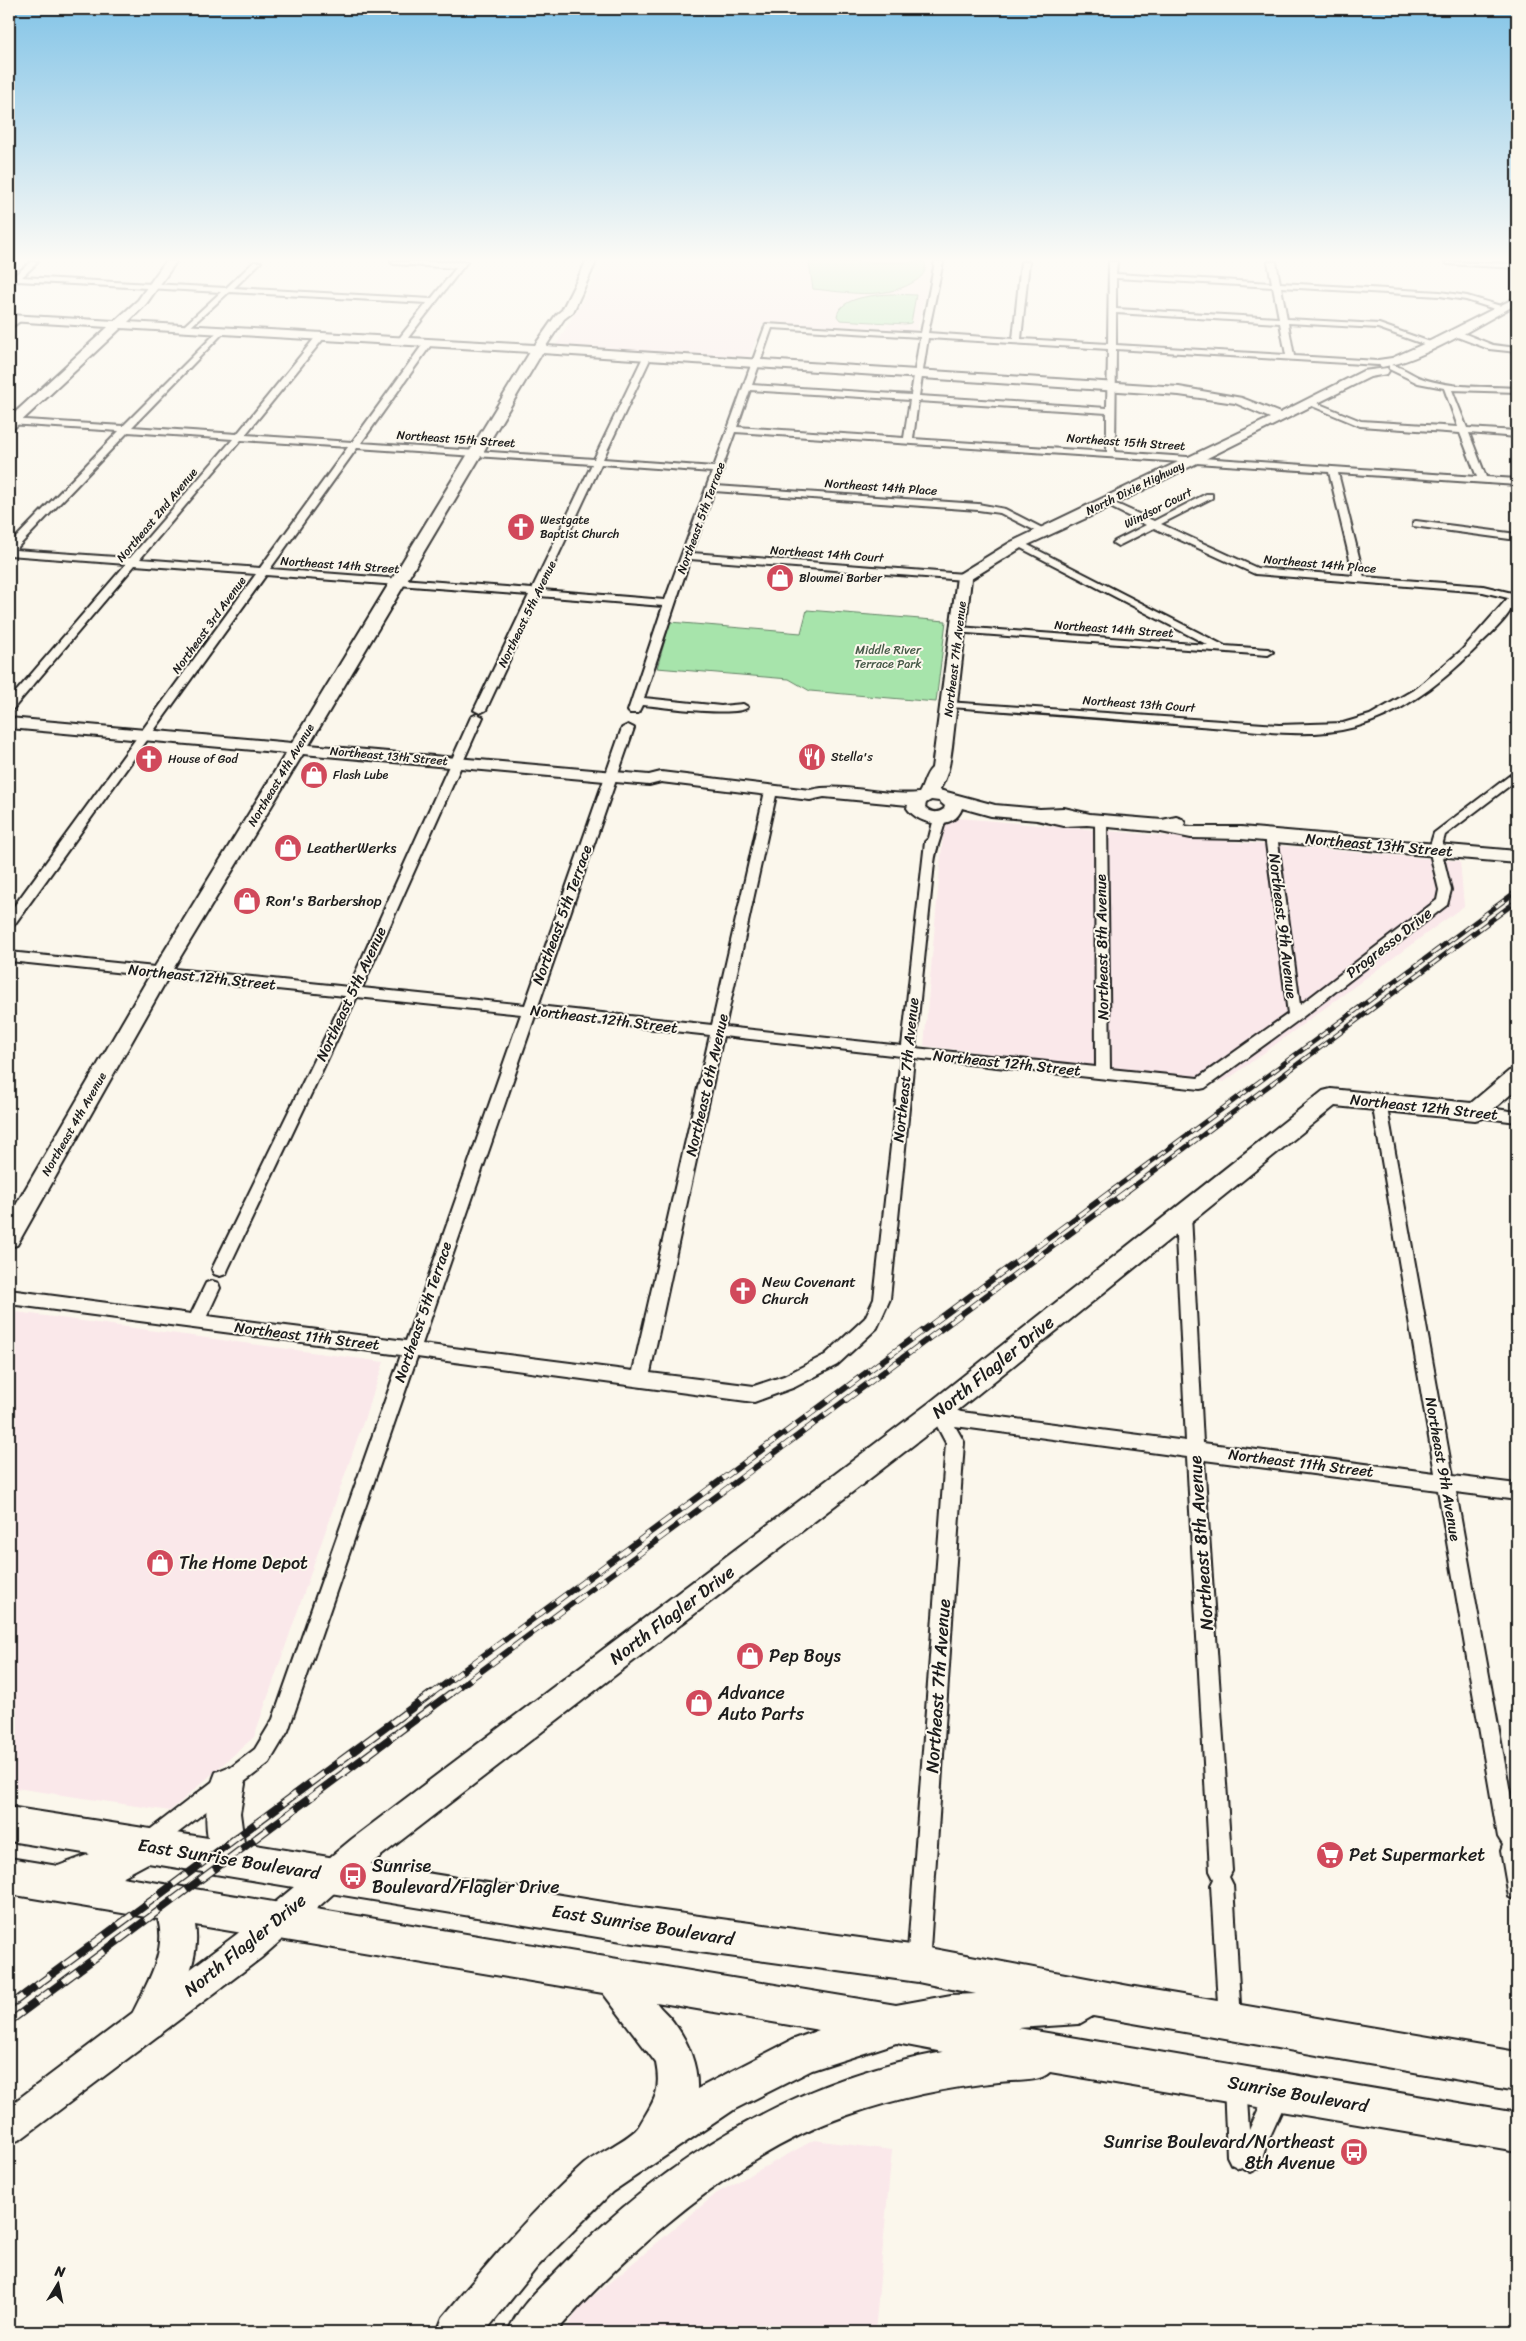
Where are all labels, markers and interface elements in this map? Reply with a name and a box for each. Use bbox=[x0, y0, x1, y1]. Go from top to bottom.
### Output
street label: Northeast 15th Street bbox=[396, 424, 516, 454]
street label: Northeast 15th Street bbox=[1066, 427, 1186, 457]
street label: North Dixie Highway bbox=[1082, 454, 1189, 522]
street label: Northeast 5th Terrace bbox=[670, 459, 732, 577]
street label: Northeast 2nd Avenue bbox=[111, 463, 204, 567]
street label: Northeast 14th Place bbox=[824, 472, 938, 502]
street label: Windsor Court bbox=[1120, 481, 1197, 535]
place label: Westgate Baptist Church bbox=[540, 509, 619, 545]
church icon: Westgate Baptist Church bbox=[506, 512, 536, 542]
street label: Northeast 14th Court bbox=[770, 539, 886, 569]
street label: Northeast 14th Place bbox=[1263, 548, 1377, 580]
street label: Northeast 14th Street bbox=[280, 550, 400, 580]
street label: Northeast 5th Avenue bbox=[491, 556, 563, 671]
shop icon: Blowmei Barber bbox=[765, 563, 795, 593]
place label: Blowmei Barber bbox=[799, 567, 883, 589]
street label: Northeast 3rd Avenue bbox=[166, 571, 252, 678]
street label: Northeast 7th Avenue bbox=[937, 600, 973, 718]
street label: Northeast 14th Street bbox=[1054, 614, 1174, 644]
park label: Middle River Terrace Park bbox=[854, 639, 922, 675]
street label: Northeast 13th Court bbox=[1082, 689, 1197, 719]
street label: Northeast 4th Avenue bbox=[241, 719, 321, 831]
street label: Northeast 13th Street bbox=[329, 740, 449, 772]
restaurant icon: Stella's bbox=[797, 742, 827, 772]
church icon: House of God bbox=[134, 744, 164, 774]
place label: Stella's bbox=[831, 746, 873, 768]
place label: House of God bbox=[168, 748, 238, 770]
shop icon: Flash Lube bbox=[299, 760, 329, 790]
place label: Flash Lube bbox=[333, 764, 388, 786]
street label: Northeast 13th Street bbox=[1304, 826, 1454, 864]
shop icon: LeatherWerks bbox=[273, 833, 303, 863]
place label: LeatherWerks bbox=[307, 835, 397, 861]
street label: Northeast 5th Terrace bbox=[525, 841, 599, 989]
street label: Northeast 9th Avenue bbox=[1261, 852, 1305, 1000]
street label: Northeast 8th Avenue bbox=[1088, 874, 1116, 1020]
shop icon: Ron's Barbershop bbox=[232, 886, 262, 916]
place label: Ron's Barbershop bbox=[266, 888, 382, 914]
street label: Progresso Drive bbox=[1340, 901, 1438, 985]
street label: Northeast 5th Avenue bbox=[308, 922, 394, 1066]
street label: Northeast 12th Street bbox=[127, 956, 277, 998]
street label: Northeast 7th Avenue bbox=[885, 996, 927, 1144]
street label: Northeast 12th Street bbox=[529, 997, 680, 1041]
street label: Northeast 6th Avenue bbox=[678, 1011, 736, 1159]
street label: Northeast 12th Street bbox=[932, 1042, 1082, 1084]
street label: Northeast 4th Avenue bbox=[35, 1068, 113, 1180]
street label: Northeast 12th Street bbox=[1349, 1086, 1499, 1128]
street label: Northeast 5th Terrace bbox=[387, 1238, 459, 1386]
place label: New Covenant Church bbox=[762, 1269, 856, 1312]
church icon: New Covenant Church bbox=[728, 1276, 758, 1306]
street label: North Flagler Drive bbox=[924, 1307, 1062, 1427]
street label: Northeast 11th Street bbox=[233, 1314, 381, 1358]
street label: Northeast 9th Avenue bbox=[1418, 1395, 1468, 1543]
street label: Northeast 11th Street bbox=[1227, 1441, 1375, 1485]
street label: Northeast 8th Avenue bbox=[1179, 1454, 1223, 1631]
place label: The Home Depot bbox=[179, 1547, 308, 1579]
shop icon: The Home Depot bbox=[145, 1548, 175, 1578]
street label: North Flagler Drive bbox=[602, 1557, 742, 1673]
street label: Northeast 7th Avenue bbox=[916, 1597, 960, 1774]
place label: Pep Boys bbox=[769, 1640, 841, 1672]
shop icon: Pep Boys bbox=[735, 1641, 765, 1671]
place label: Advance Auto Parts bbox=[717, 1677, 805, 1730]
shop icon: Advance Auto Parts bbox=[684, 1688, 714, 1718]
street label: East Sunrise Boulevard bbox=[136, 1829, 324, 1889]
place label: Pet Supermarket bbox=[1349, 1839, 1485, 1871]
supermarket icon: Pet Supermarket bbox=[1315, 1840, 1345, 1870]
place label: Sunrise Boulevard/Flagler Drive bbox=[372, 1850, 559, 1903]
bus stop icon: Sunrise Boulevard/Flagler Drive bbox=[338, 1861, 368, 1891]
street label: North Flagler Drive bbox=[176, 1885, 314, 2005]
street label: East Sunrise Boulevard bbox=[550, 1895, 738, 1955]
street label: Sunrise Boulevard bbox=[1225, 2066, 1372, 2122]
place label: Sunrise Boulevard/Northeast 8th Avenue bbox=[1103, 2126, 1335, 2179]
bus stop icon: Sunrise Boulevard/Northeast 8th Avenue bbox=[1339, 2137, 1369, 2167]
north arrow bbox=[32, 2258, 82, 2308]
text: N bbox=[52, 2258, 67, 2285]

